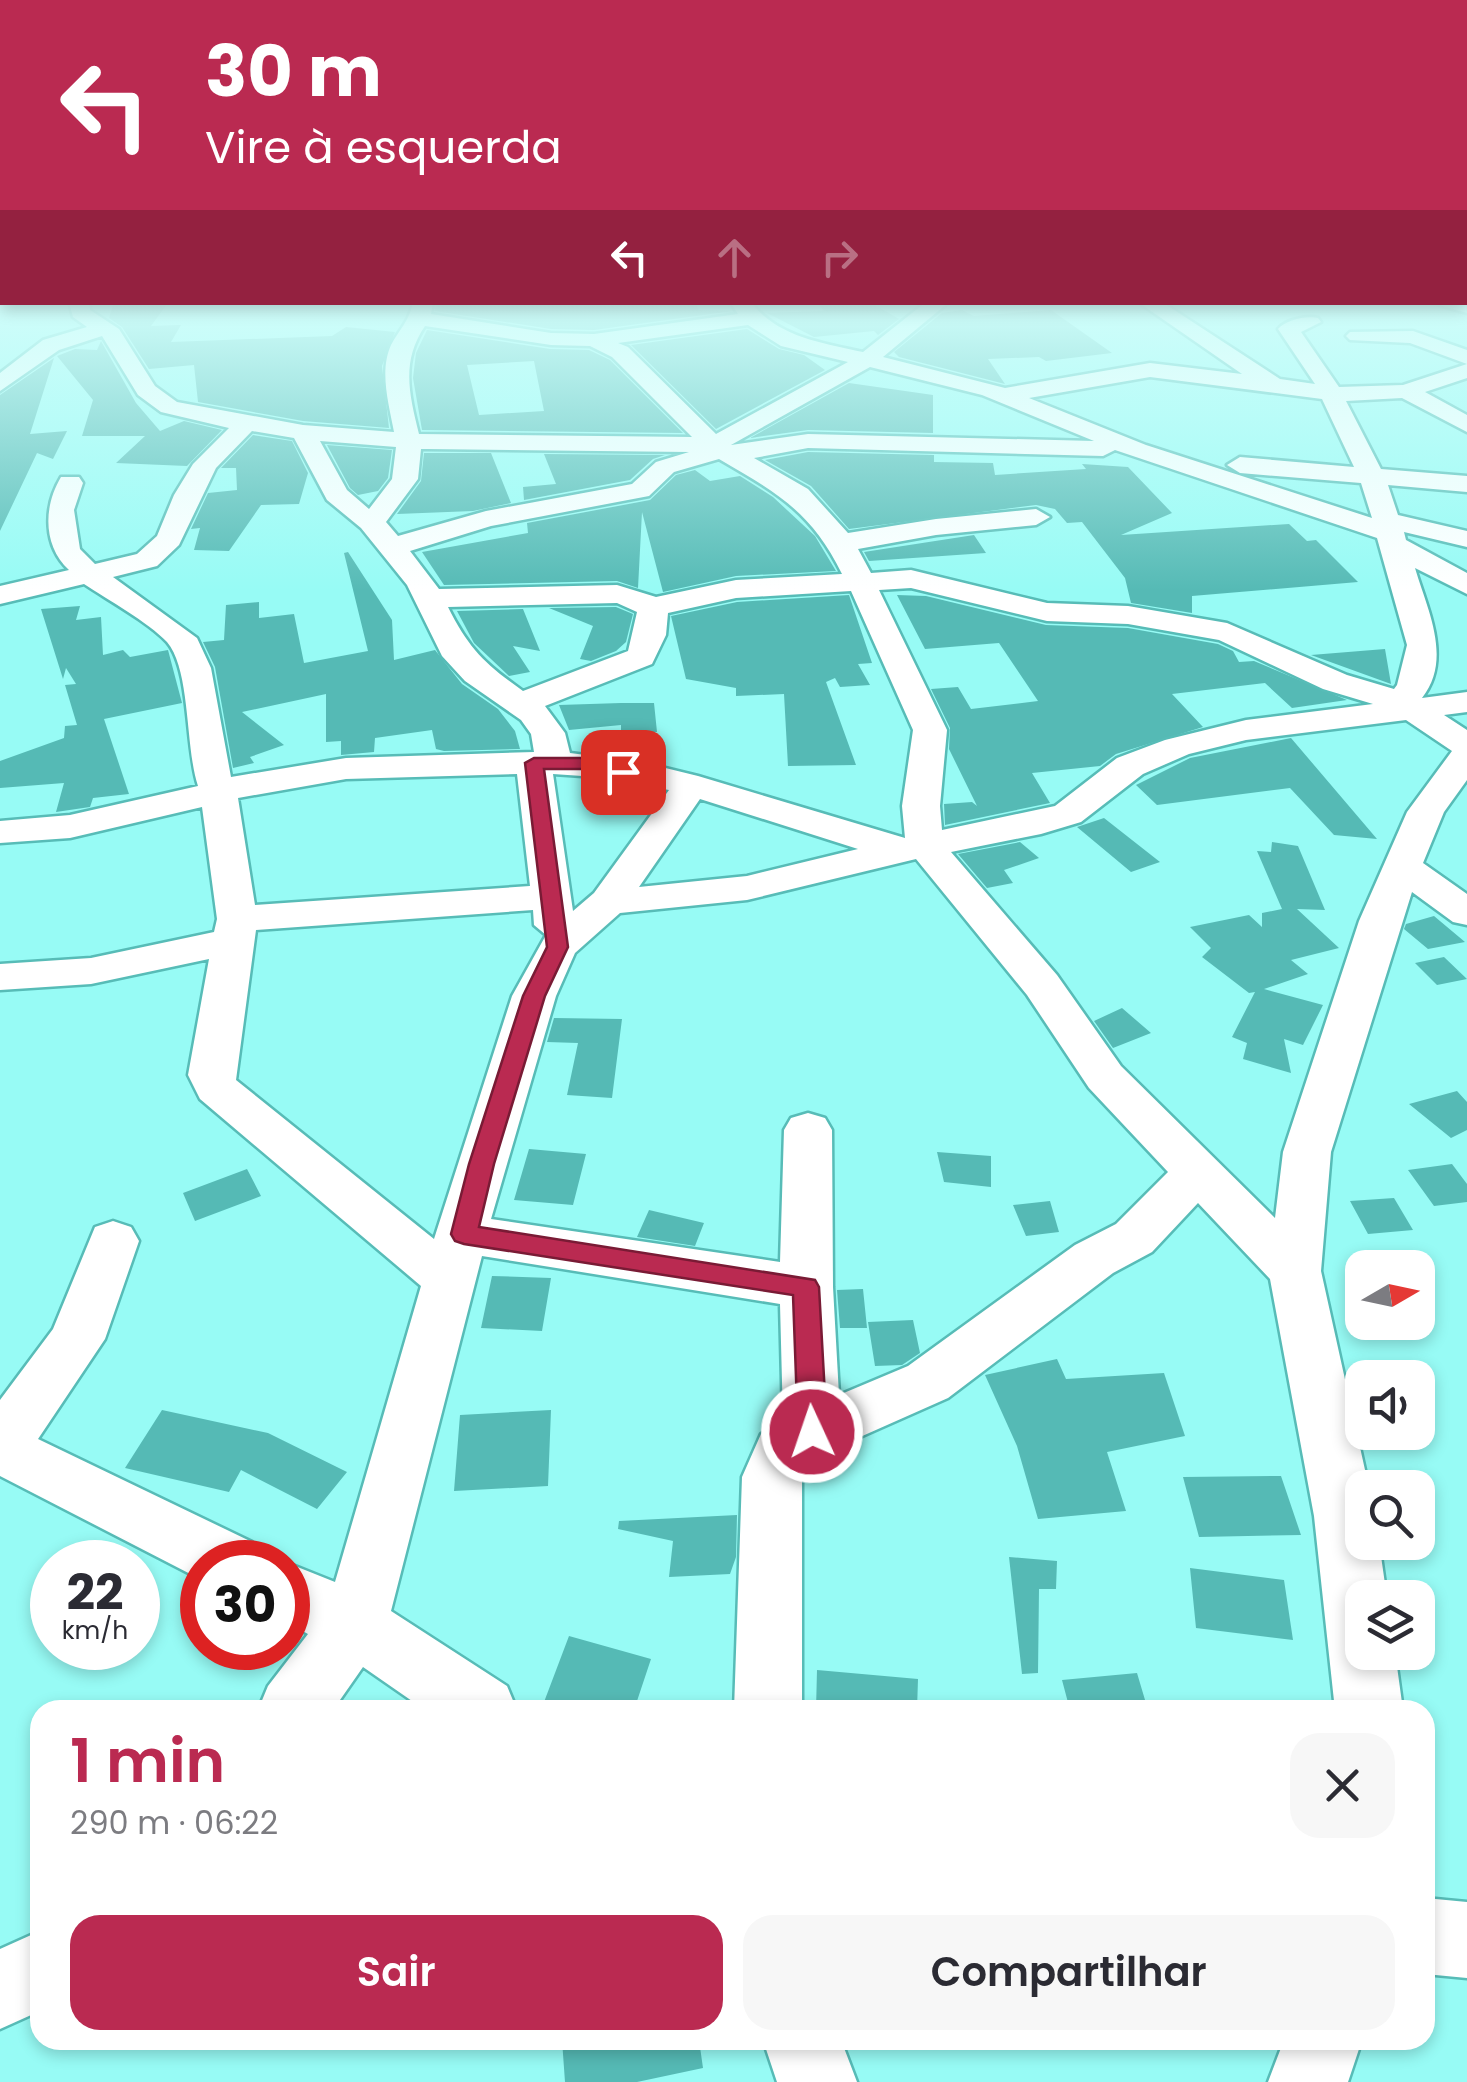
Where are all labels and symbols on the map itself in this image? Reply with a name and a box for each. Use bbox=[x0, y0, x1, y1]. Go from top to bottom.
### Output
pin bbox=[581, 730, 666, 815]
north arrow bbox=[1345, 1250, 1435, 1340]
position arrow bbox=[760, 1380, 864, 1484]
speed limit sign: 30 bbox=[180, 1540, 310, 1670]

